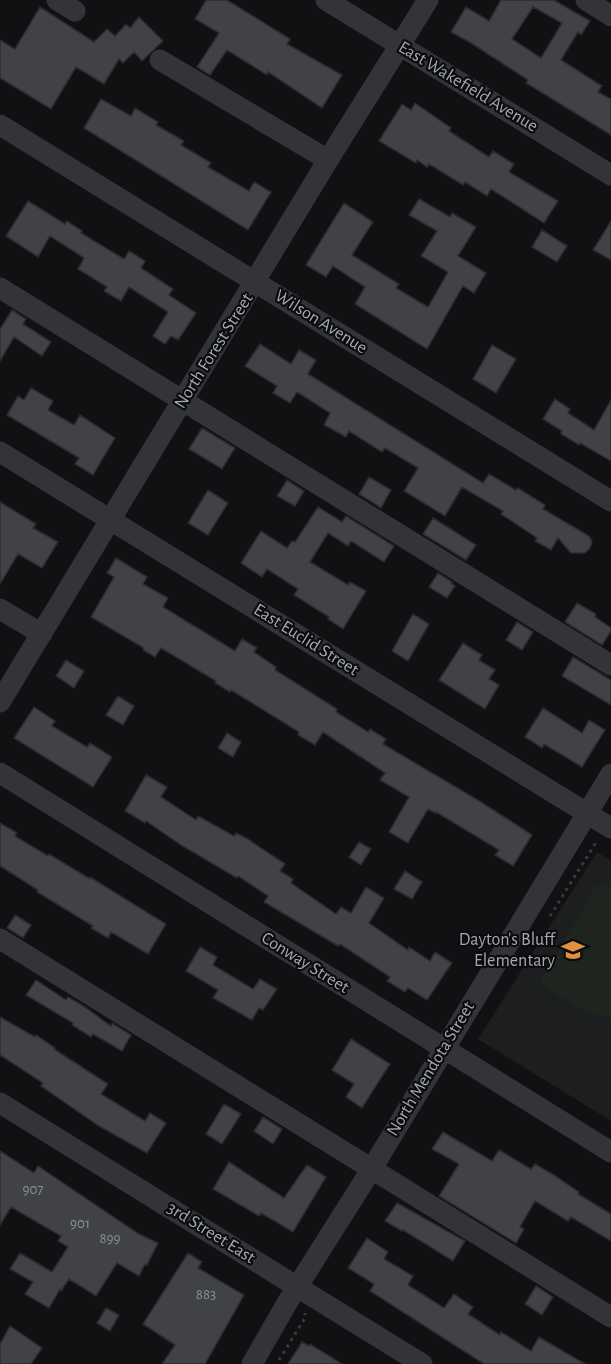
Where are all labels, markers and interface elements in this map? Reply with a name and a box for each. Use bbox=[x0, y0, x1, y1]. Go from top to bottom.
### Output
street label: East Wakefield Avenue bbox=[395, 38, 541, 136]
street label: Wilson Avenue bbox=[272, 287, 370, 357]
street label: North Forest Street bbox=[171, 290, 257, 412]
street label: East Euclid Street bbox=[250, 601, 362, 680]
street label: Conway Street bbox=[258, 929, 352, 997]
place label: Dayton's Bluff Elementary bbox=[459, 931, 557, 970]
school or university icon: Dayton's Bluff Elementary bbox=[560, 937, 586, 963]
street label: North Mendota Street bbox=[384, 998, 478, 1139]
house number: 907 bbox=[22, 1182, 44, 1197]
street label: 3rd Street East bbox=[164, 1199, 258, 1267]
house number: 901 bbox=[70, 1216, 90, 1231]
house number: 899 bbox=[99, 1231, 121, 1246]
house number: 883 bbox=[196, 1287, 216, 1302]

